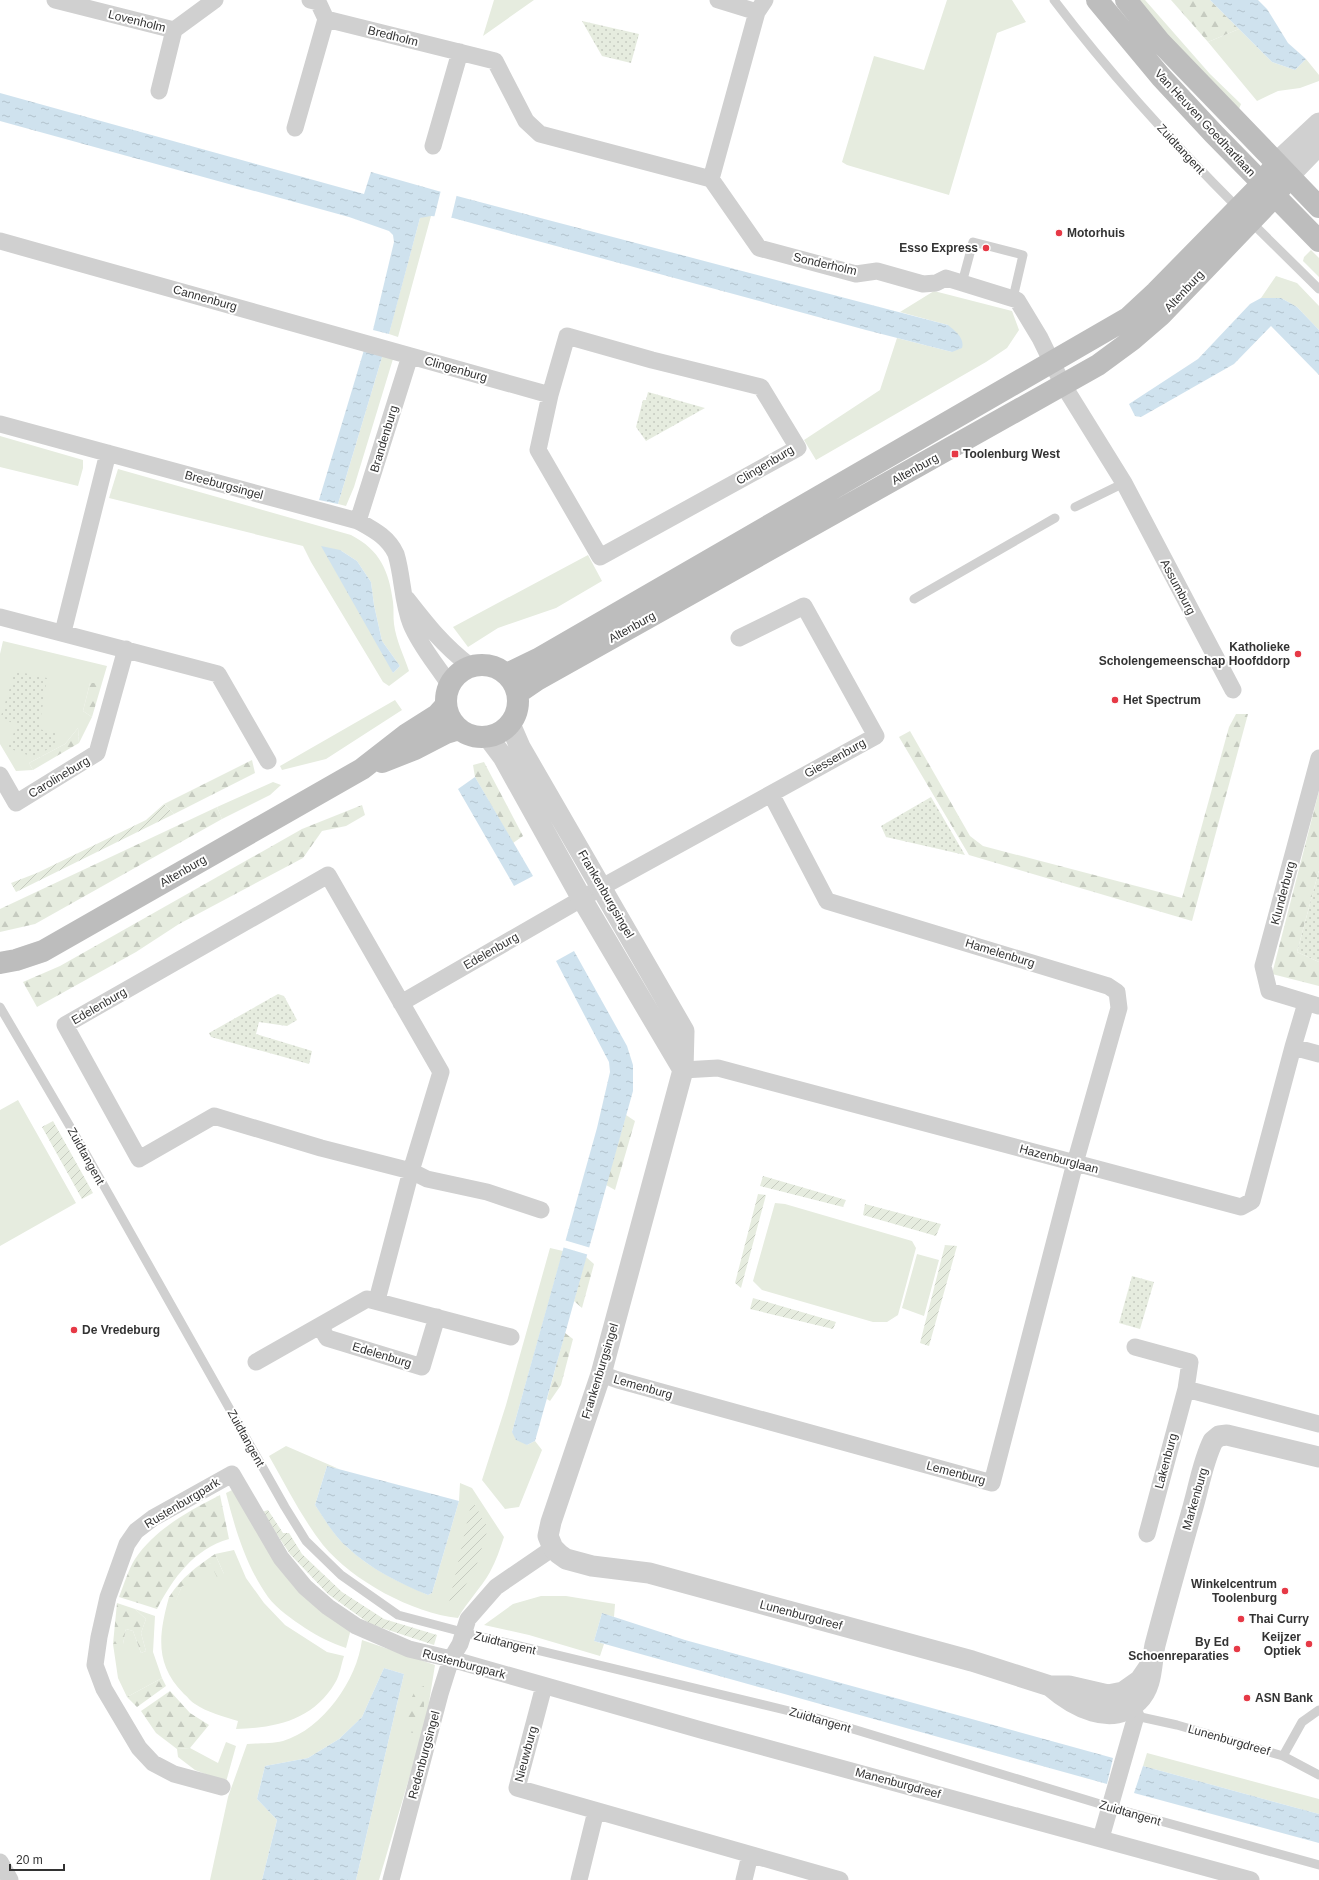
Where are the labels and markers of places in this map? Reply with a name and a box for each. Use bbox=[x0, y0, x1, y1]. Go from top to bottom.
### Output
place label: Motorhuis bbox=[1067, 226, 1125, 240]
marker: Motorhuis bbox=[1054, 228, 1064, 238]
place label: Esso Express bbox=[899, 241, 978, 255]
marker: Esso Express bbox=[981, 243, 991, 253]
place label: Toolenburg West bbox=[963, 447, 1060, 461]
marker: Toolenburg West bbox=[950, 449, 960, 459]
place label: Katholieke Scholengemeenschap Hoofddorp bbox=[1099, 640, 1290, 668]
marker: Katholieke Scholengemeenschap Hoofddorp bbox=[1293, 649, 1303, 659]
place label: Het Spectrum bbox=[1123, 693, 1201, 707]
marker: Het Spectrum bbox=[1110, 695, 1120, 705]
place label: De Vredeburg bbox=[82, 1323, 160, 1337]
marker: De Vredeburg bbox=[69, 1325, 79, 1335]
place label: Winkelcentrum Toolenburg bbox=[1191, 1577, 1277, 1605]
marker: Winkelcentrum Toolenburg bbox=[1280, 1586, 1290, 1596]
place label: Thai Curry bbox=[1249, 1612, 1309, 1626]
marker: Thai Curry bbox=[1236, 1614, 1246, 1624]
place label: Keijzer Optiek bbox=[1262, 1630, 1301, 1658]
place label: By Ed Schoenreparaties bbox=[1128, 1635, 1229, 1663]
marker: Keijzer Optiek bbox=[1304, 1639, 1314, 1649]
marker: By Ed Schoenreparaties bbox=[1232, 1644, 1242, 1654]
place label: ASN Bank bbox=[1255, 1691, 1313, 1705]
marker: ASN Bank bbox=[1242, 1693, 1252, 1703]

